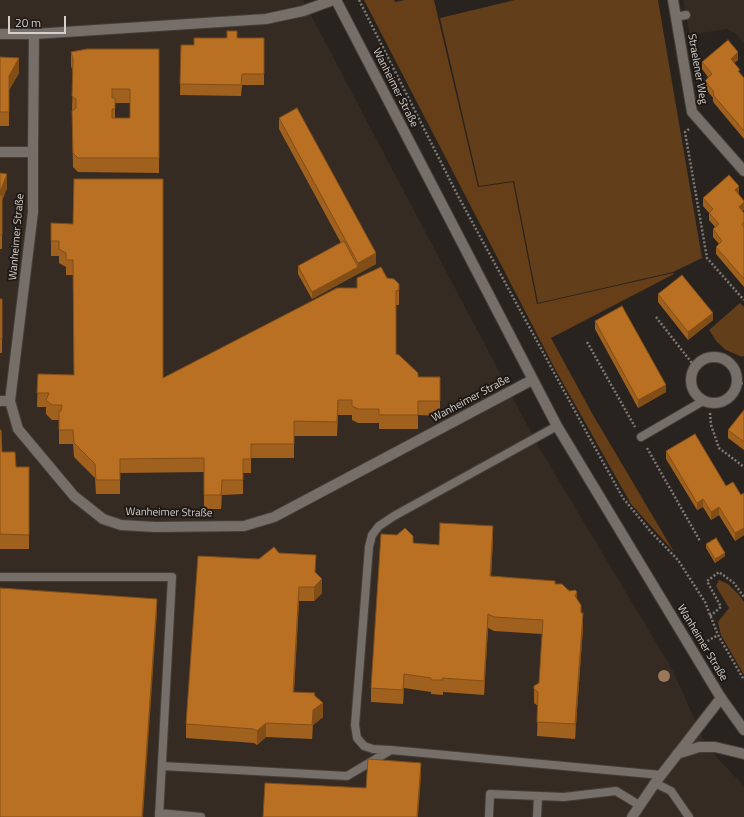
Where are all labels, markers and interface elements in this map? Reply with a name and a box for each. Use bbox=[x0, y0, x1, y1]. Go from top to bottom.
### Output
scale bar bbox=[10, 8, 68, 34]
text: 20 m bbox=[15, 13, 41, 32]
street label: Straelener Weg bbox=[684, 33, 710, 105]
street label: Wanheimer Straße bbox=[369, 46, 421, 130]
street label: Wanheimer Straße bbox=[7, 193, 27, 281]
street label: Wanheimer Straße bbox=[430, 373, 512, 425]
street label: Wanheimer Straße bbox=[126, 506, 212, 520]
street label: Wanheimer Straße bbox=[674, 602, 730, 684]

